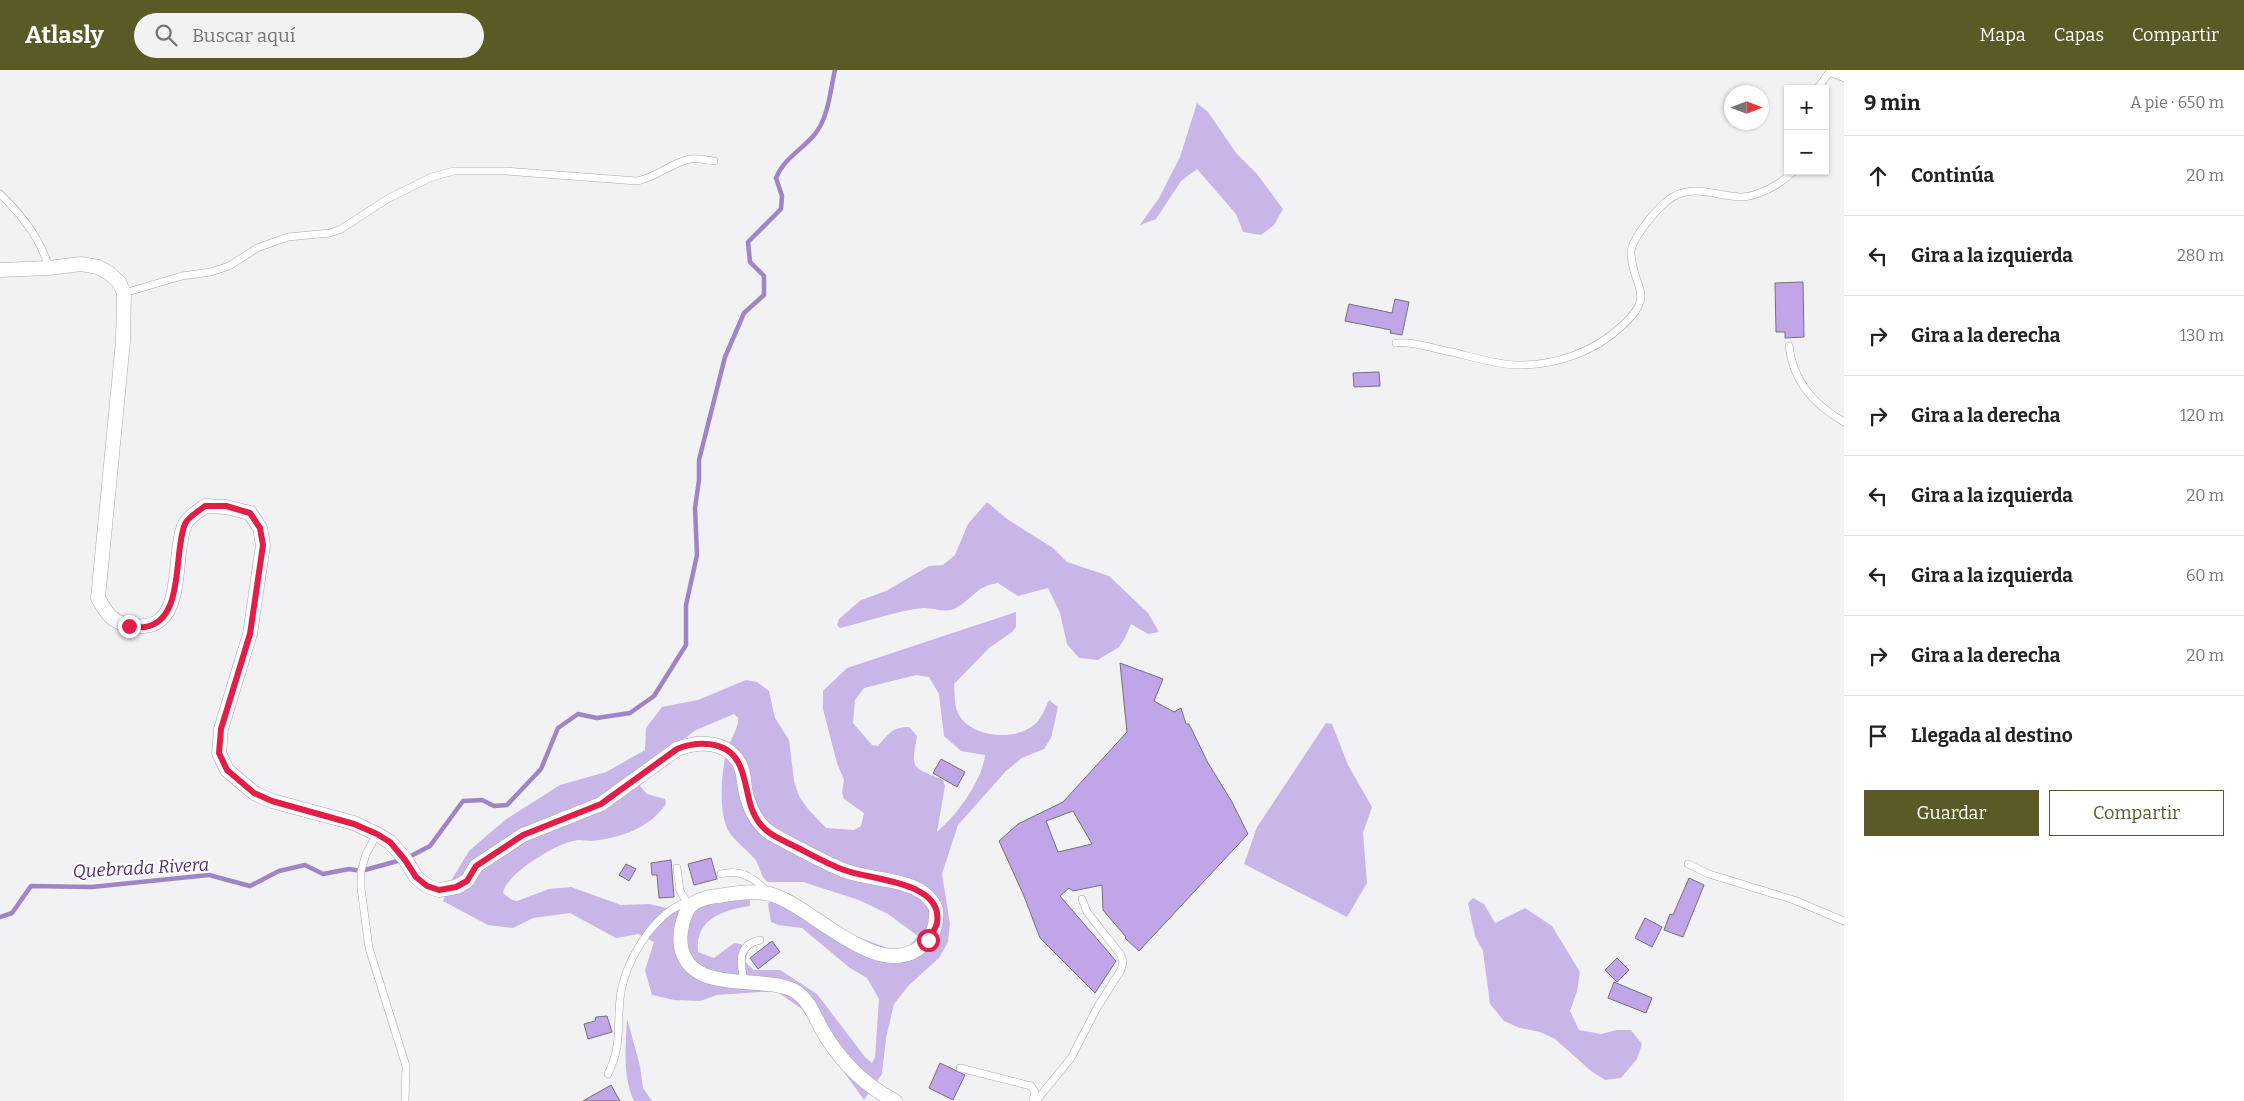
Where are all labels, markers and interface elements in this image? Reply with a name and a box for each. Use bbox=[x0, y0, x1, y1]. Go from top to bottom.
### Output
search box bbox=[134, 13, 484, 58]
text: Atlasly bbox=[25, 21, 104, 49]
icon: search bbox=[152, 21, 180, 49]
text: Buscar aquí bbox=[192, 24, 296, 47]
text: Mapa bbox=[1980, 24, 2026, 46]
text: Capas bbox=[2054, 24, 2104, 46]
text: Compartir bbox=[2132, 24, 2219, 46]
north arrow bbox=[1724, 85, 1769, 130]
map controls bbox=[1784, 85, 1829, 175]
button: + bbox=[1784, 85, 1829, 130]
text: 9 min bbox=[1864, 90, 1920, 116]
text: A pie · 650 m bbox=[2130, 93, 2224, 112]
button: − bbox=[1784, 130, 1829, 175]
icon: ahead bbox=[1864, 162, 1892, 190]
text: Continúa bbox=[1911, 164, 1994, 187]
text: 20 m bbox=[2187, 166, 2224, 185]
icon: left bbox=[1864, 242, 1892, 270]
text: Gira a la izquierda bbox=[1911, 244, 2073, 267]
text: 280 m bbox=[2177, 246, 2224, 265]
icon: right bbox=[1864, 322, 1892, 350]
text: Gira a la derecha bbox=[1911, 324, 2060, 347]
text: 130 m bbox=[2180, 326, 2224, 345]
icon: right bbox=[1864, 402, 1892, 430]
text: Gira a la derecha bbox=[1911, 404, 2060, 427]
text: 120 m bbox=[2180, 406, 2224, 425]
icon: left bbox=[1864, 482, 1892, 510]
text: Gira a la izquierda bbox=[1911, 484, 2073, 507]
text: 20 m bbox=[2187, 486, 2224, 505]
icon: left bbox=[1864, 562, 1892, 590]
text: Gira a la izquierda bbox=[1911, 564, 2073, 587]
text: 60 m bbox=[2186, 566, 2224, 585]
route end bbox=[118, 615, 141, 638]
icon: right bbox=[1864, 642, 1892, 670]
text: Gira a la derecha bbox=[1911, 644, 2060, 667]
text: 20 m bbox=[2187, 646, 2224, 665]
icon: arrive bbox=[1864, 722, 1892, 750]
text: Llegada al destino bbox=[1911, 724, 2073, 747]
button: Guardar bbox=[1864, 790, 2039, 836]
button: Compartir bbox=[2049, 790, 2224, 836]
water label: Quebrada Rivera bbox=[72, 853, 210, 883]
route start bbox=[917, 929, 940, 952]

